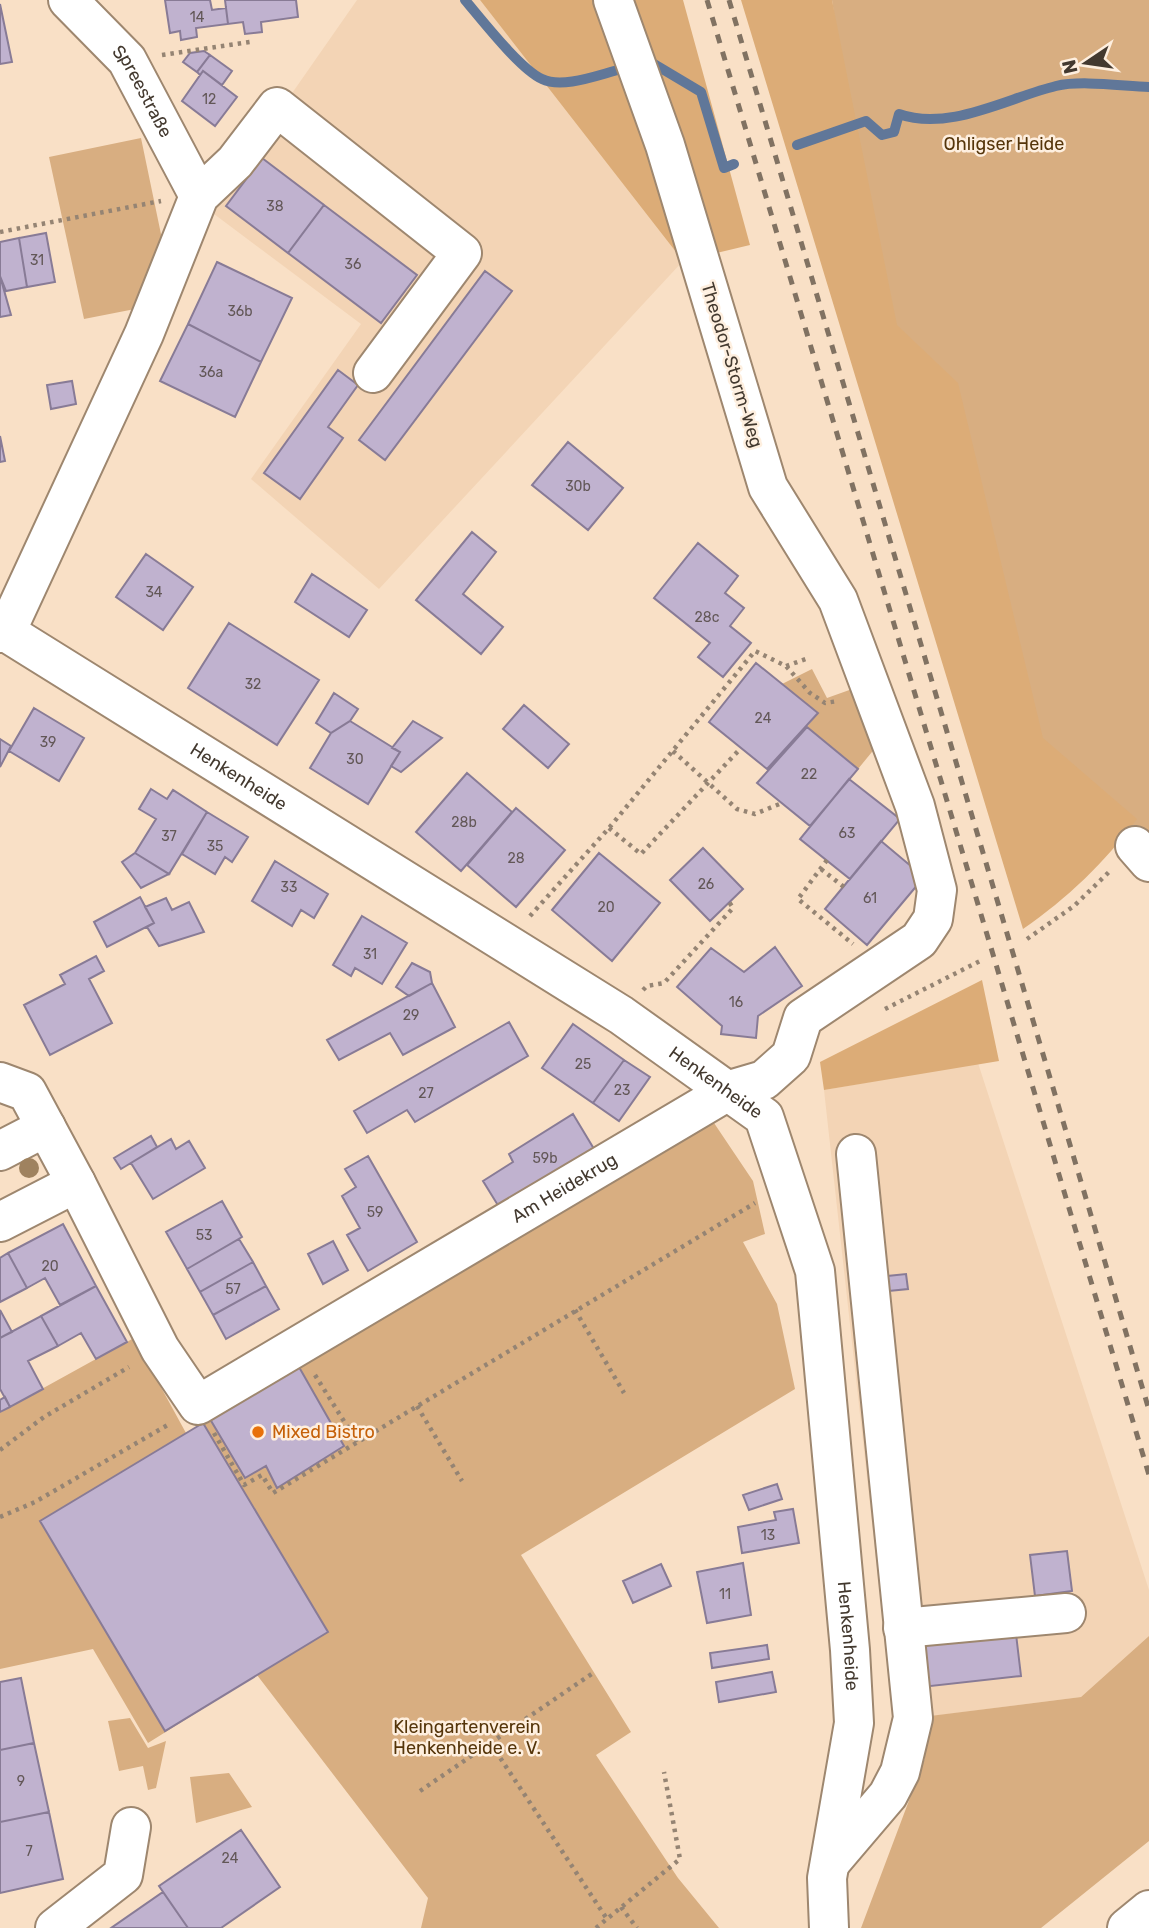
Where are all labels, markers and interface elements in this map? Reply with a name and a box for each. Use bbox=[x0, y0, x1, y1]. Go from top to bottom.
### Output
house number: 14 bbox=[190, 9, 205, 26]
north arrow bbox=[1051, 28, 1121, 98]
street label: Spreestraße bbox=[108, 41, 177, 141]
text: N bbox=[1057, 57, 1083, 76]
house number: 12 bbox=[202, 91, 216, 108]
park label: Ohligser Heide bbox=[944, 133, 1064, 155]
house number: 38 bbox=[266, 198, 284, 215]
house number: 31 bbox=[30, 252, 44, 269]
house number: 36 bbox=[345, 256, 361, 273]
street label: Theodor-Storm-Weg bbox=[696, 280, 768, 450]
house number: 36b bbox=[227, 303, 253, 320]
house number: 36a bbox=[199, 364, 223, 381]
house number: 30b bbox=[565, 478, 591, 495]
house number: 34 bbox=[145, 584, 163, 601]
house number: 28c bbox=[695, 609, 720, 626]
house number: 32 bbox=[245, 676, 261, 693]
house number: 24 bbox=[755, 710, 772, 727]
house number: 39 bbox=[40, 734, 56, 751]
street label: Henkenheide bbox=[186, 738, 291, 815]
house number: 30 bbox=[346, 751, 364, 768]
house number: 22 bbox=[801, 766, 817, 783]
house number: 28b bbox=[451, 814, 477, 831]
house number: 63 bbox=[839, 825, 855, 842]
house number: 37 bbox=[161, 828, 177, 845]
house number: 35 bbox=[207, 838, 223, 855]
house number: 28 bbox=[507, 850, 525, 867]
house number: 26 bbox=[698, 876, 714, 893]
house number: 33 bbox=[281, 879, 297, 896]
house number: 61 bbox=[863, 890, 877, 907]
house number: 20 bbox=[597, 899, 615, 916]
house number: 31 bbox=[363, 946, 377, 963]
house number: 16 bbox=[729, 994, 743, 1011]
house number: 29 bbox=[403, 1007, 419, 1024]
street label: Henkenheide bbox=[665, 1042, 767, 1123]
house number: 25 bbox=[575, 1056, 591, 1073]
house number: 23 bbox=[614, 1082, 630, 1099]
house number: 27 bbox=[418, 1085, 434, 1102]
street label: Am Heidekrug bbox=[508, 1148, 621, 1228]
house number: 59b bbox=[533, 1150, 557, 1167]
house number: 59 bbox=[367, 1204, 383, 1221]
house number: 53 bbox=[196, 1227, 212, 1244]
house number: 20 bbox=[41, 1258, 59, 1275]
house number: 57 bbox=[225, 1281, 241, 1298]
place label: Mixed Bistro bbox=[272, 1421, 375, 1443]
marker: Mixed Bistro bbox=[250, 1424, 266, 1440]
house number: 13 bbox=[761, 1527, 775, 1544]
street label: Henkenheide bbox=[833, 1580, 863, 1691]
house number: 11 bbox=[719, 1586, 731, 1603]
park label: Kleingartenverein Henkenheide e. V. bbox=[393, 1716, 541, 1759]
house number: 9 bbox=[17, 1773, 25, 1790]
house number: 7 bbox=[25, 1843, 33, 1860]
house number: 24 bbox=[222, 1850, 239, 1867]

